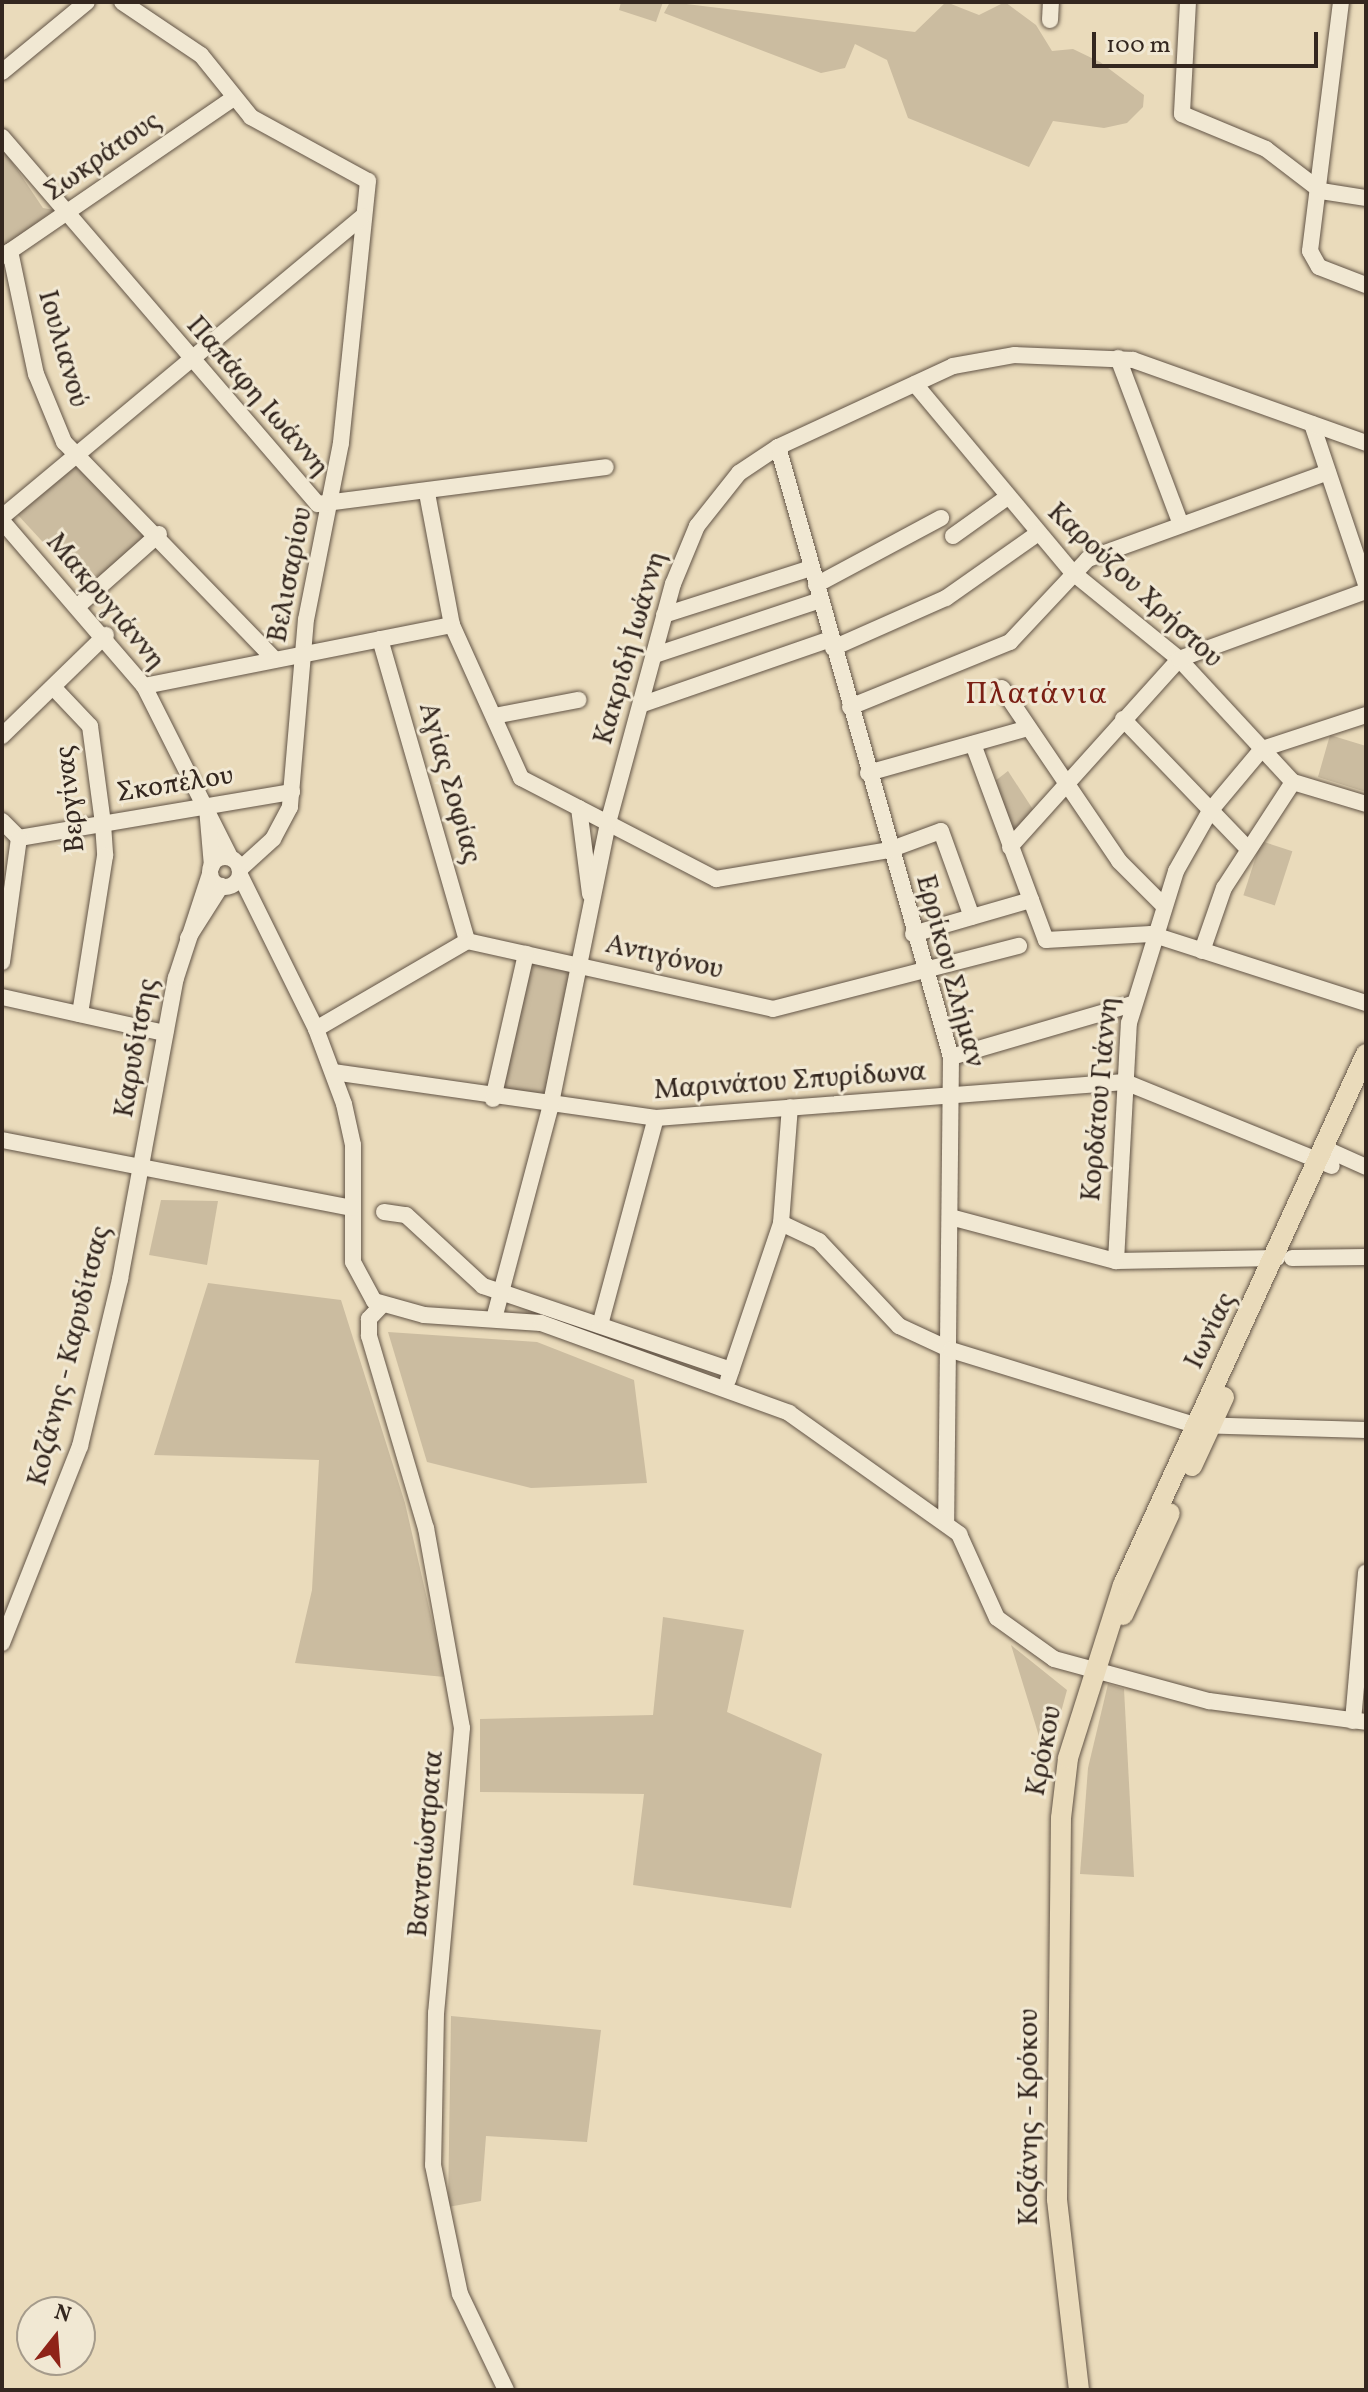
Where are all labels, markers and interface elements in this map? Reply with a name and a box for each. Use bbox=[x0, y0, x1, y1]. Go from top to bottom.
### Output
scale bar bbox=[1096, 16, 1322, 66]
text: 100 m bbox=[1106, 29, 1171, 63]
street label: Σωκράτους bbox=[38, 105, 168, 209]
street label: Ιουλιανού bbox=[29, 287, 95, 411]
street label: Παπάφη Ιωάννη bbox=[178, 310, 336, 484]
street label: Καρούζου Χρήστου bbox=[1039, 496, 1229, 676]
street label: Βελισαρίου bbox=[261, 505, 321, 645]
street label: Μακρυγιάννη bbox=[38, 527, 172, 677]
street label: Κακριδή Ιωάννη bbox=[587, 547, 675, 749]
district label: Πλατάνια bbox=[965, 677, 1109, 713]
street label: Αγίας Σοφίας bbox=[410, 699, 488, 867]
street label: Βεργίνας bbox=[49, 744, 93, 854]
street label: Σκοπέλου bbox=[114, 759, 236, 811]
street label: Ερρίκου Σλήμαν bbox=[907, 871, 991, 1071]
street label: Αντιγόνου bbox=[602, 928, 726, 988]
street label: Καρυδίτσης bbox=[108, 976, 166, 1120]
street label: Κορδάτου Γιάννη bbox=[1075, 995, 1127, 1203]
street label: Μαρινάτου Σπυρίδωνα bbox=[653, 1056, 927, 1108]
street label: Κοζάνης - Καρυδίτσας bbox=[21, 1222, 119, 1490]
street label: Ιωνίας bbox=[1178, 1287, 1244, 1375]
street label: Κρόκου bbox=[1020, 1703, 1070, 1799]
street label: Βαντσιώστρατα bbox=[402, 1749, 452, 1939]
street label: Κοζάνης - Κρόκου bbox=[1013, 2008, 1047, 2226]
north arrow bbox=[16, 2296, 96, 2376]
text: N bbox=[50, 2297, 75, 2332]

